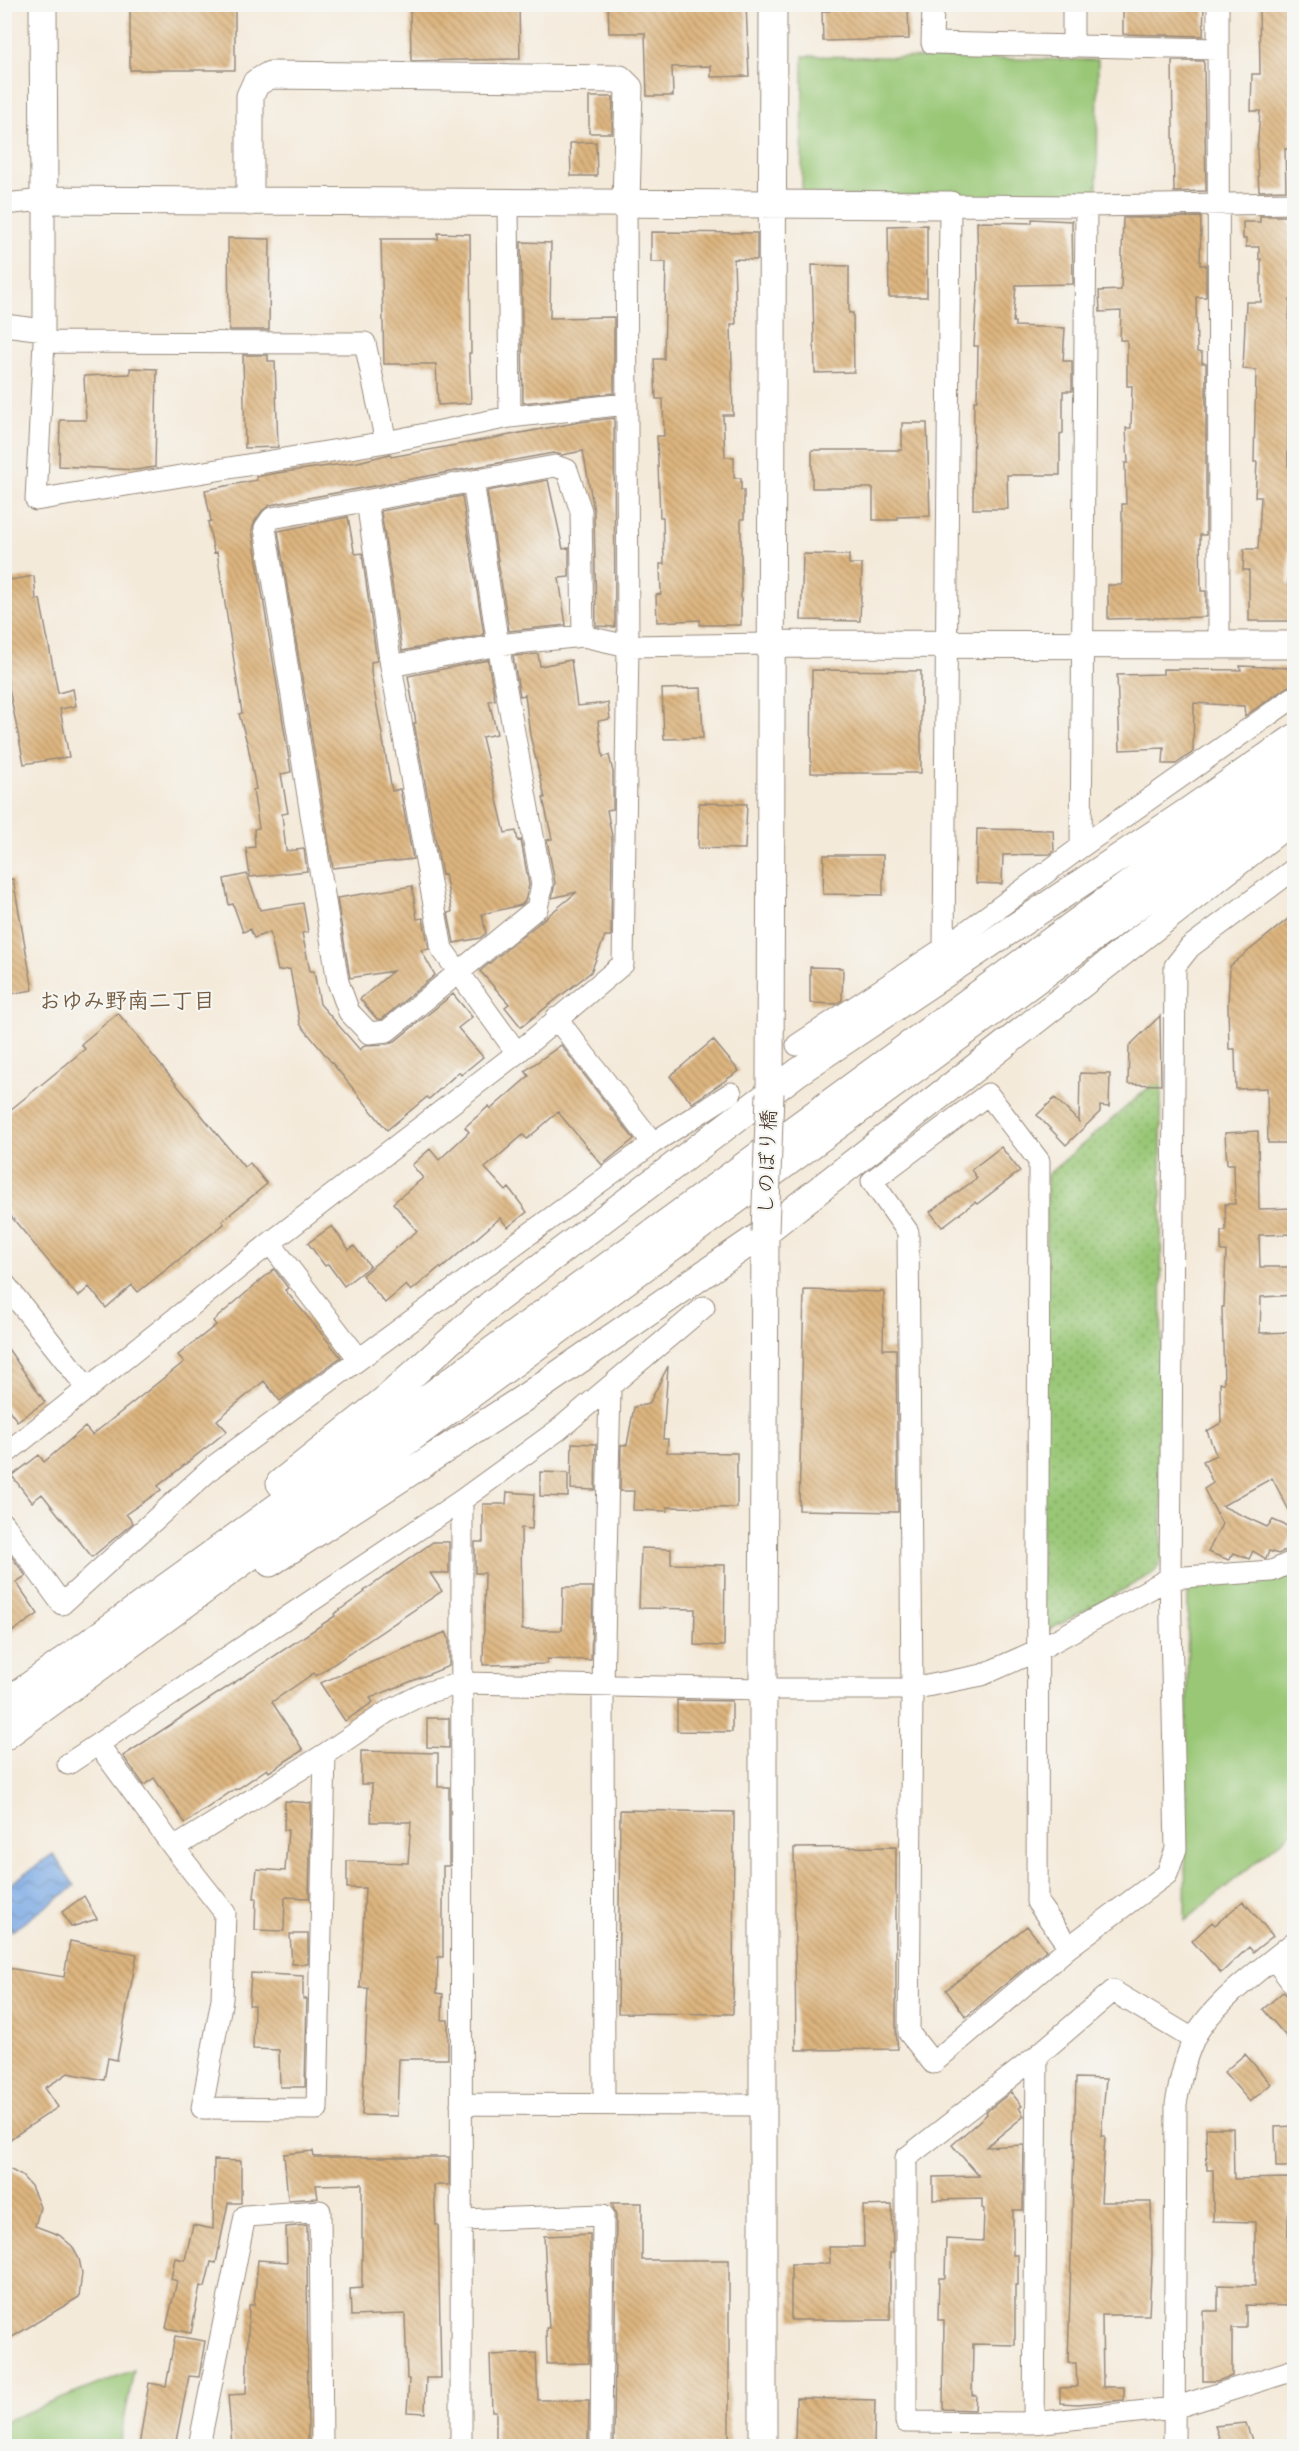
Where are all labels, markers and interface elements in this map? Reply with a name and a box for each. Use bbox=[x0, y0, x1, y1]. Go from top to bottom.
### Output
district label: おゆみ野南二丁目 bbox=[39, 988, 215, 1019]
street label: しのぼり橋 bbox=[753, 1109, 787, 1215]

